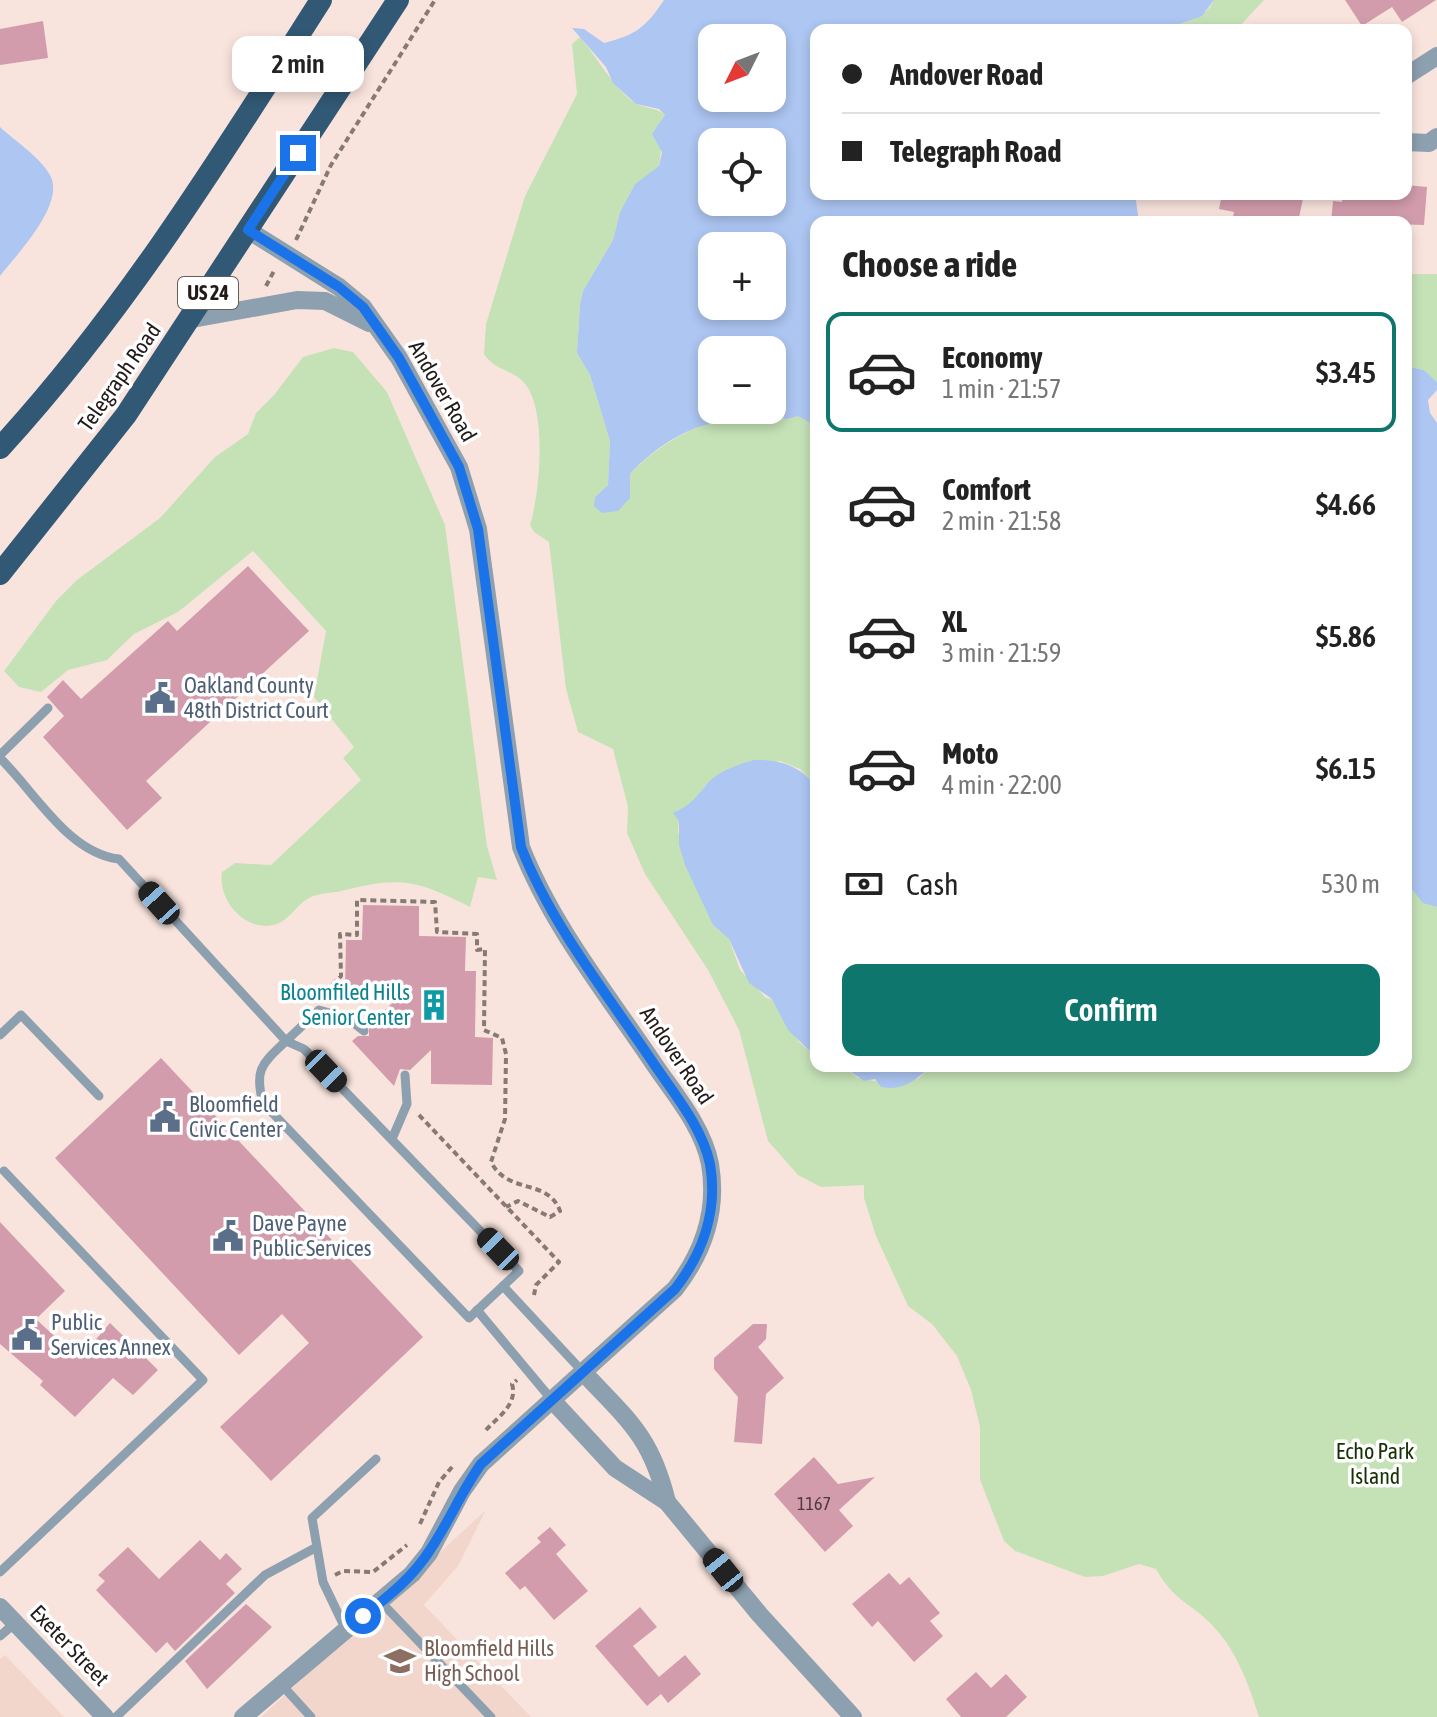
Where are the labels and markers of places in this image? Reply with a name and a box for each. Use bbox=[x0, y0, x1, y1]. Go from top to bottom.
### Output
place label: Oakland County 48th District Court bbox=[184, 672, 329, 723]
public building icon: Oakland County 48th District Court bbox=[143, 681, 177, 715]
place label: Bloomfiled Hills Senior Center bbox=[280, 979, 410, 1030]
building icon: Bloomfiled Hills Senior Center bbox=[417, 988, 451, 1022]
place label: Bloomfield Civic Center bbox=[189, 1091, 283, 1142]
public building icon: Bloomfield Civic Center bbox=[148, 1100, 182, 1134]
place label: Dave Payne Public Services bbox=[252, 1210, 372, 1261]
public building icon: Dave Payne Public Services bbox=[211, 1219, 245, 1253]
place label: Public Services Annex bbox=[51, 1309, 171, 1360]
public building icon: Public Services Annex bbox=[10, 1318, 44, 1352]
place label: Bloomfield Hills High School bbox=[424, 1635, 554, 1686]
school or university icon: Bloomfield Hills High School bbox=[383, 1644, 417, 1678]

